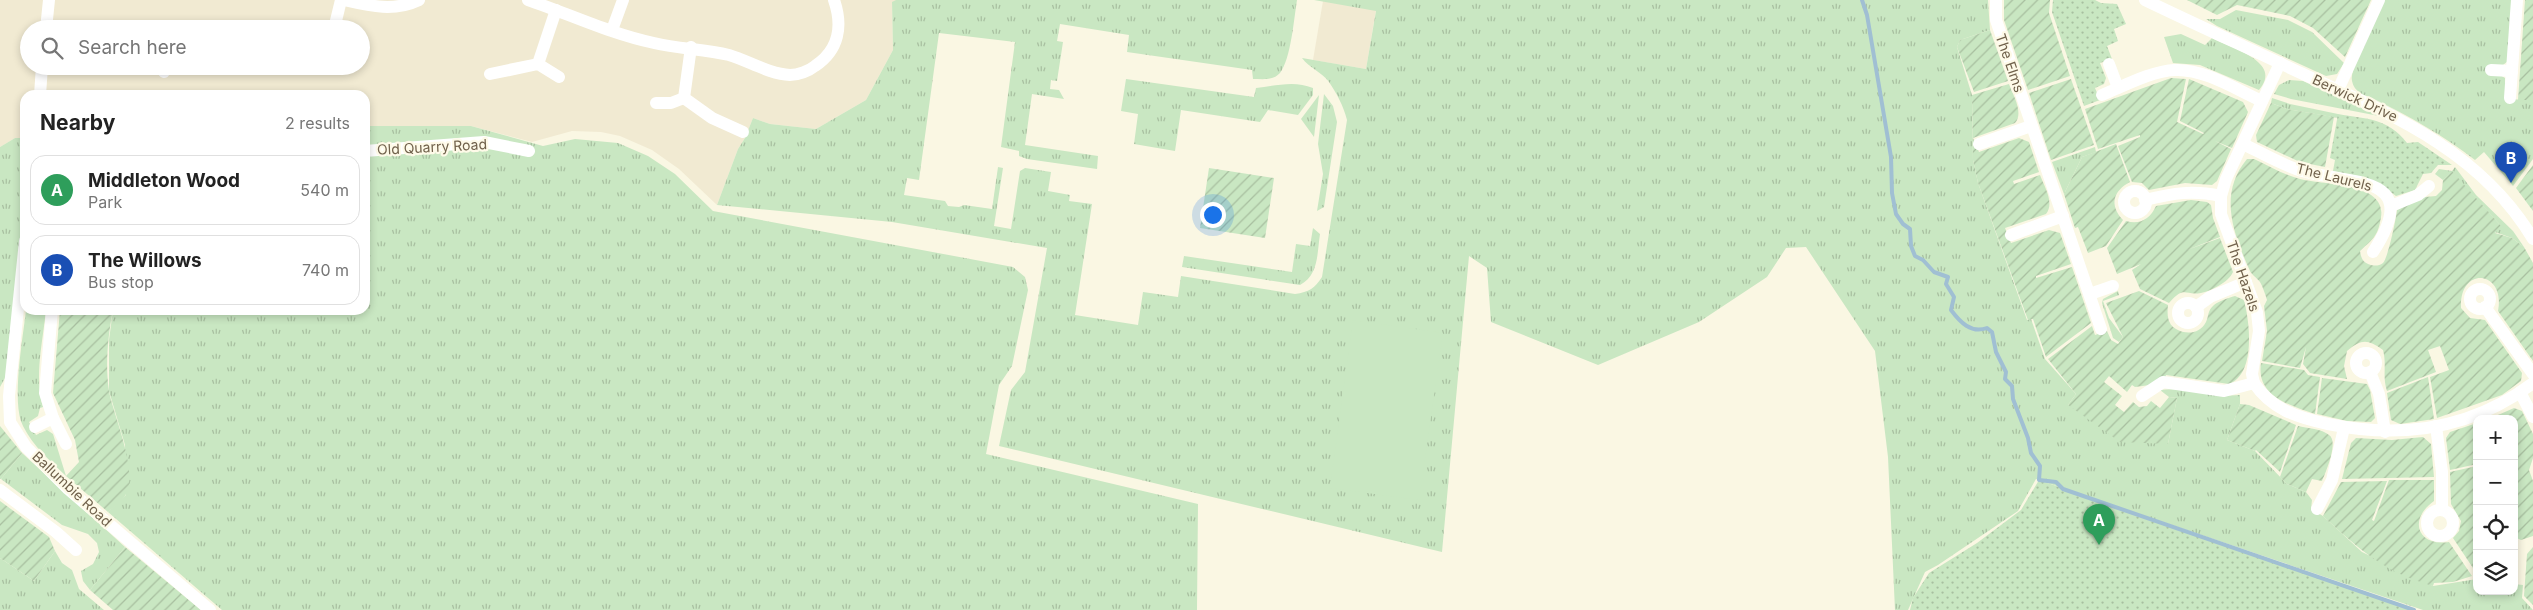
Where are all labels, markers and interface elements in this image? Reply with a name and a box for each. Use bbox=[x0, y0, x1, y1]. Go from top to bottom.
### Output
search box bbox=[20, 20, 370, 75]
street label: The Elms bbox=[1993, 31, 2028, 94]
icon: search bbox=[38, 34, 66, 62]
text: Search here bbox=[78, 36, 187, 59]
street label: Berwick Drive bbox=[2310, 70, 2400, 125]
text: Nearby bbox=[40, 110, 115, 135]
text: 2 results bbox=[285, 113, 350, 133]
street label: Old Quarry Road bbox=[377, 135, 487, 158]
pin: B bbox=[2495, 142, 2527, 183]
street label: The Laurels bbox=[2294, 159, 2374, 194]
text: Middleton Wood bbox=[88, 169, 240, 192]
text: A bbox=[51, 180, 63, 200]
text: 540 m bbox=[300, 180, 349, 200]
text: Park bbox=[88, 192, 122, 212]
your location bbox=[1200, 202, 1226, 228]
street label: The Hazels bbox=[2223, 238, 2264, 314]
text: The Willows bbox=[88, 249, 202, 272]
text: B bbox=[52, 260, 62, 280]
text: 740 m bbox=[302, 260, 349, 280]
text: Bus stop bbox=[88, 272, 154, 292]
map controls bbox=[2473, 415, 2518, 595]
button: + bbox=[2473, 415, 2518, 460]
street label: Ballumbie Road bbox=[29, 448, 116, 530]
button: − bbox=[2473, 460, 2518, 505]
pin: A bbox=[2083, 504, 2115, 545]
button: locate bbox=[2473, 505, 2518, 550]
button: layers bbox=[2473, 550, 2518, 595]

